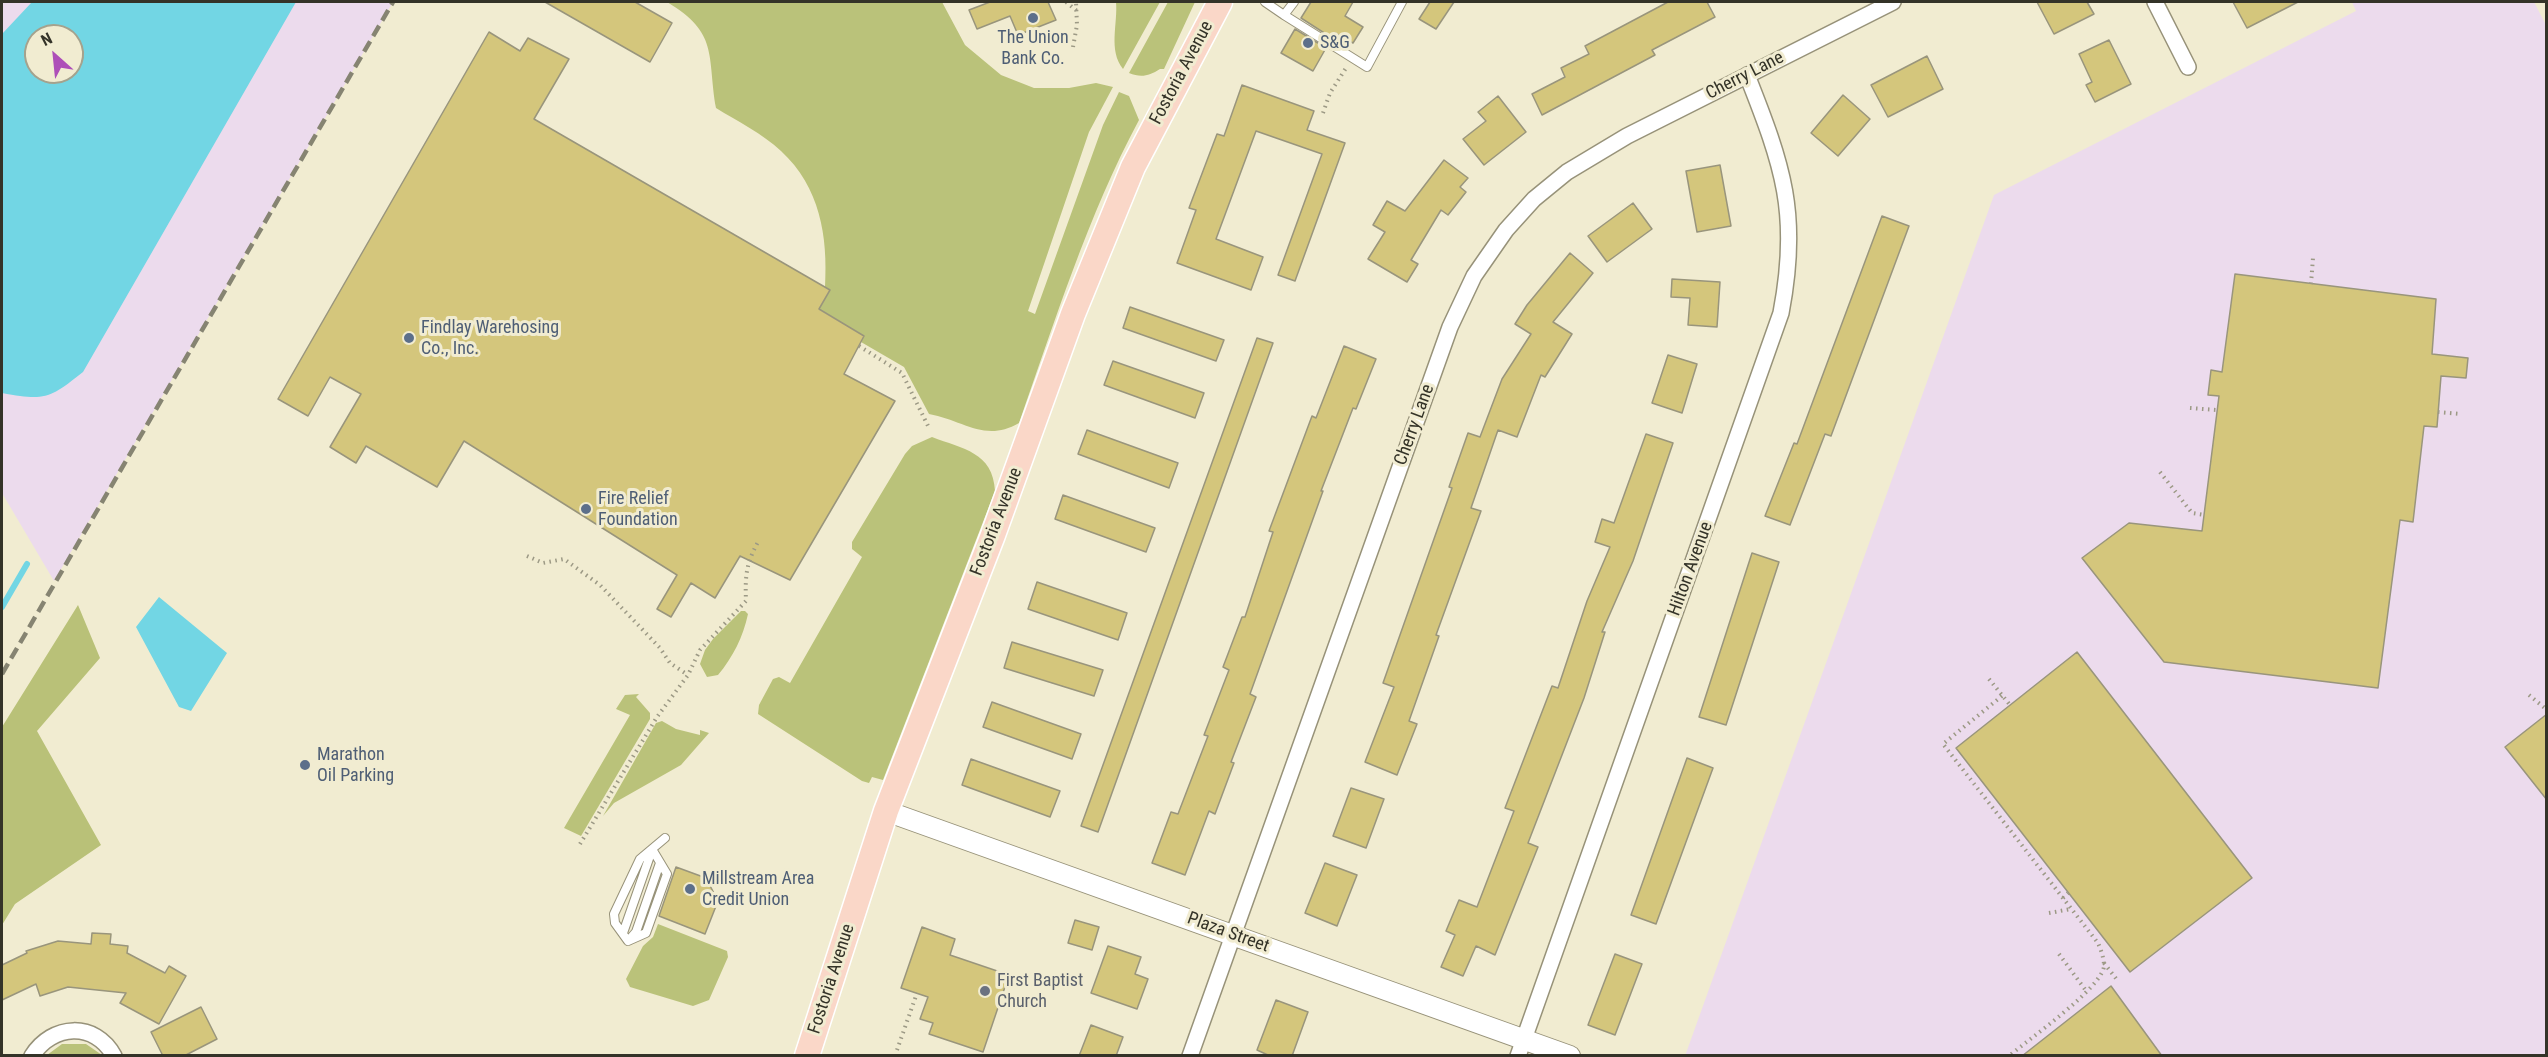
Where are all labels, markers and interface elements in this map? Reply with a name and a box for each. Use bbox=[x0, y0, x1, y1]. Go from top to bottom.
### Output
marker: The Union Bank Co. bbox=[1026, 11, 1040, 25]
street label: Fostoria Avenue bbox=[1146, 18, 1218, 128]
north arrow bbox=[24, 24, 84, 84]
place label: The Union Bank Co. bbox=[997, 27, 1069, 70]
text: N bbox=[38, 29, 55, 50]
place label: S&G bbox=[1320, 32, 1350, 54]
marker: S&G bbox=[1301, 36, 1315, 50]
street label: Cherry Lane bbox=[1702, 47, 1788, 105]
place label: Findlay Warehosing Co., Inc. bbox=[421, 317, 559, 360]
marker: Findlay Warehosing Co., Inc. bbox=[402, 331, 416, 345]
street label: Cherry Lane bbox=[1390, 382, 1440, 468]
street label: Fostoria Avenue bbox=[966, 465, 1028, 579]
place label: Fire Relief Foundation bbox=[598, 488, 678, 530]
marker: Fire Relief Foundation bbox=[579, 502, 593, 516]
street label: Hilton Avenue bbox=[1664, 519, 1718, 619]
place label: Marathon Oil Parking bbox=[317, 744, 394, 786]
marker: Marathon Oil Parking bbox=[298, 758, 312, 772]
place label: Millstream Area Credit Union bbox=[702, 868, 814, 910]
marker: Millstream Area Credit Union bbox=[683, 882, 697, 896]
street label: Plaza Street bbox=[1184, 908, 1272, 958]
street label: Fostoria Avenue bbox=[804, 921, 860, 1037]
place label: First Baptist Church bbox=[997, 970, 1083, 1012]
marker: First Baptist Church bbox=[978, 984, 992, 998]

